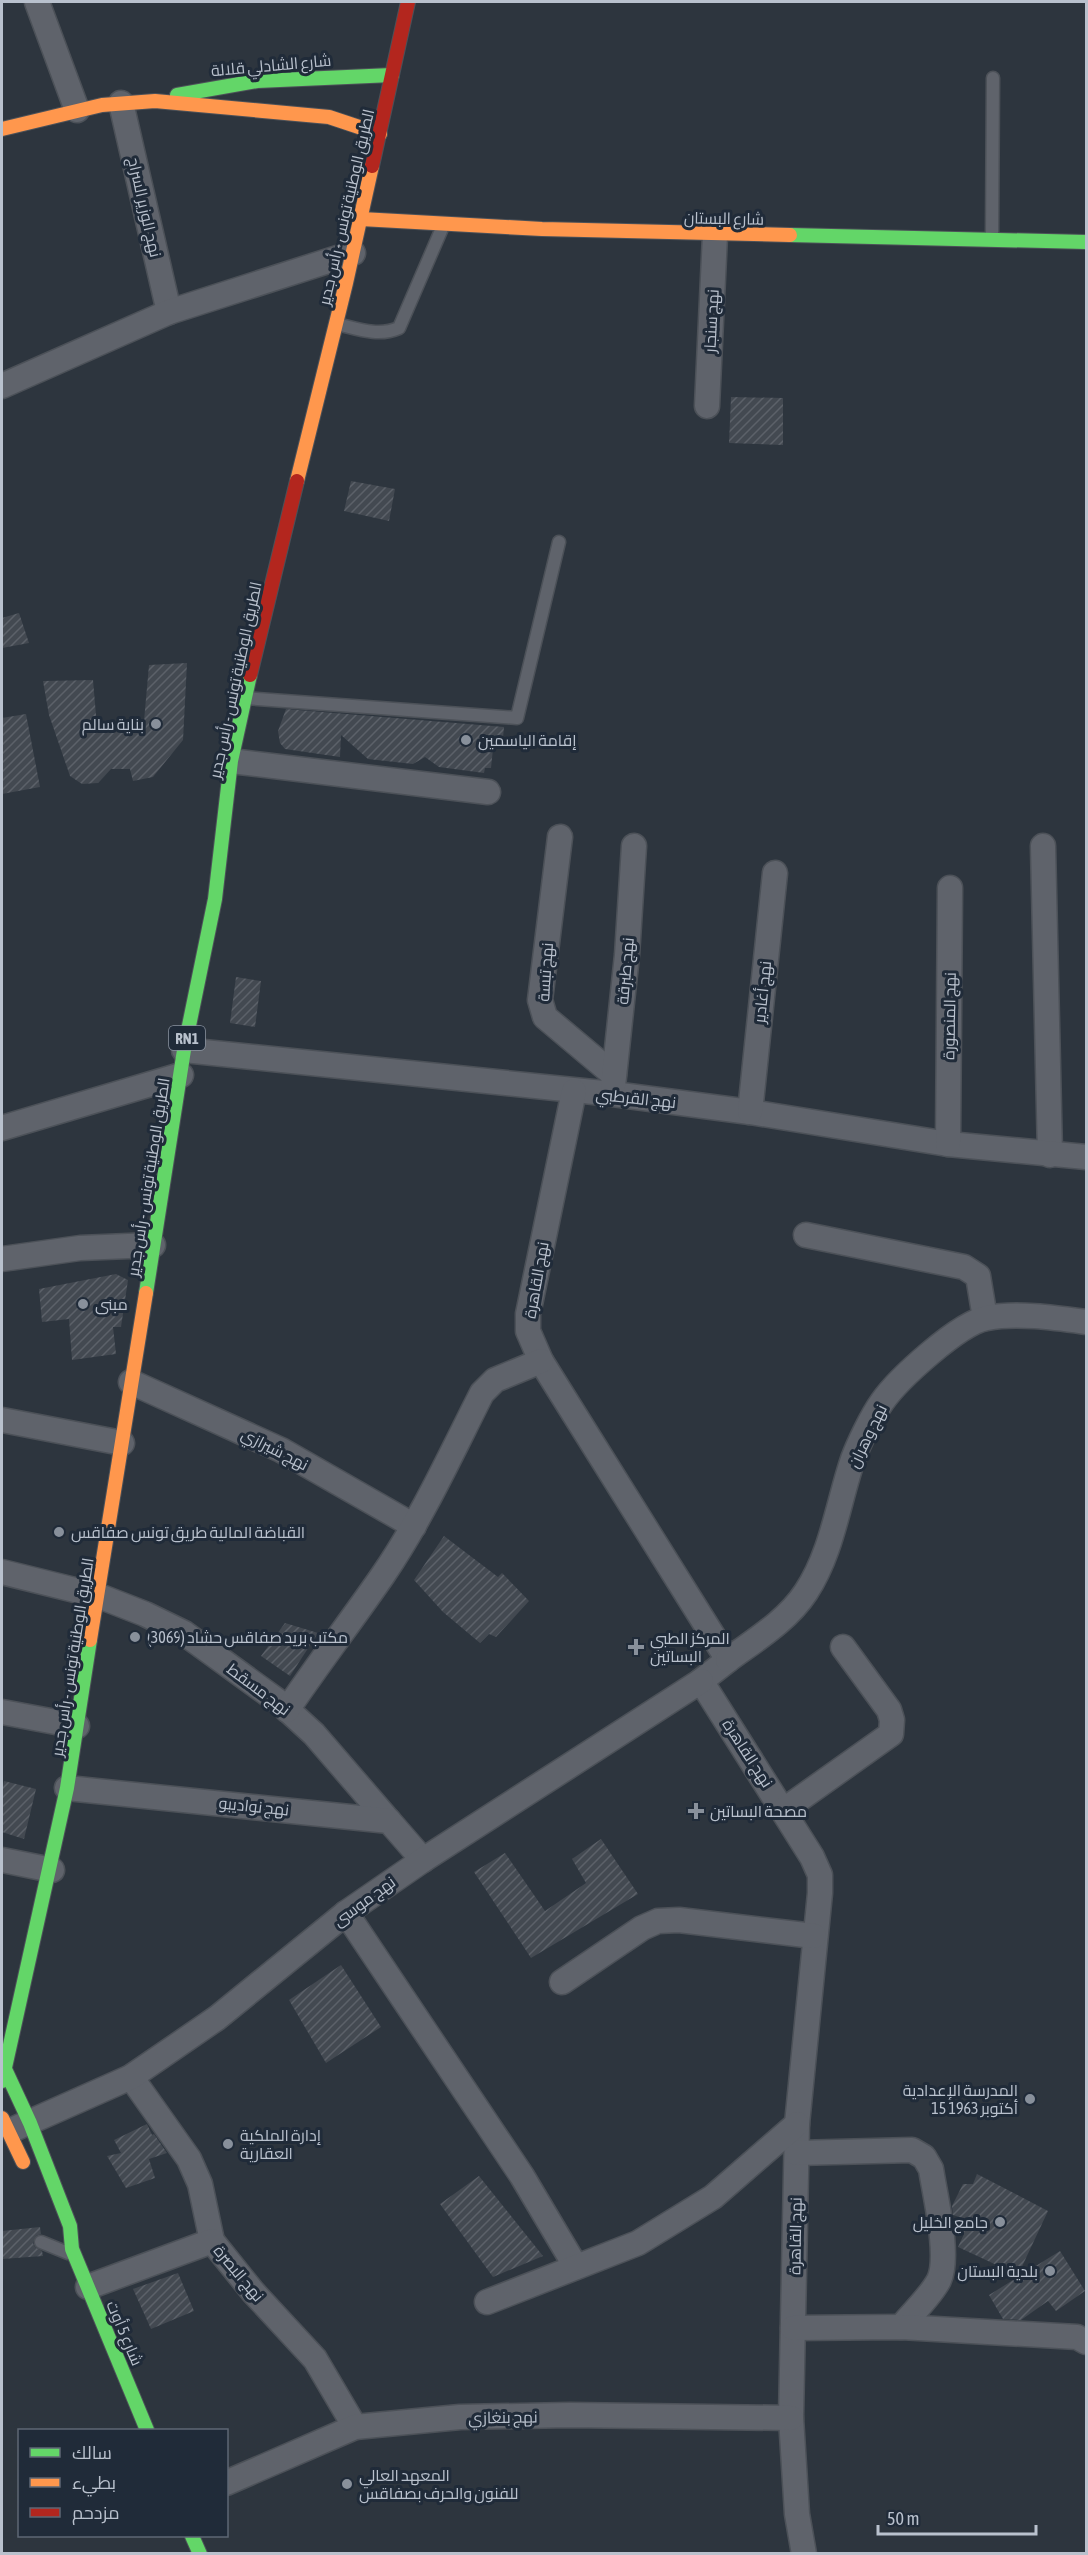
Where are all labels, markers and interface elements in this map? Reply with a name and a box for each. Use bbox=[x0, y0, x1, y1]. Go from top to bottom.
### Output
street label: شارع الشادلي قلالة bbox=[210, 51, 332, 84]
street label: الطريق الوطنية تونس - رأس جدير bbox=[314, 107, 379, 308]
street label: نهج الوزير السراج bbox=[122, 155, 165, 260]
street label: شارع البستان bbox=[684, 208, 764, 231]
street label: نهج سنجار bbox=[700, 289, 725, 354]
street label: الطريق الوطنية تونس - رأس جدير bbox=[205, 580, 267, 782]
place label: بناية سالم bbox=[82, 715, 144, 736]
marker: بناية سالم bbox=[149, 717, 163, 731]
place label: إقامة الياسمين bbox=[478, 731, 577, 751]
marker: إقامة الياسمين bbox=[459, 733, 473, 747]
street label: نهج طبرقة bbox=[613, 937, 640, 1006]
street label: نهج تبسة bbox=[534, 942, 559, 1002]
street label: نهج أغادير bbox=[750, 960, 777, 1025]
street label: نهج المنصورة bbox=[939, 972, 962, 1060]
road number: RN1 bbox=[169, 1026, 205, 1050]
street label: الطريق الوطنية تونس - رأس جدير bbox=[123, 1076, 175, 1279]
street label: نهج القرطبي bbox=[595, 1085, 677, 1116]
street label: نهج القاهرة bbox=[520, 1240, 555, 1320]
place label: مبنى bbox=[95, 1295, 128, 1315]
marker: مبنى bbox=[76, 1297, 90, 1311]
street label: نهج وهران bbox=[844, 1401, 893, 1472]
street label: نهج شيرازي bbox=[236, 1424, 311, 1478]
place label: القباضة المالية طريق تونس صفاقس bbox=[71, 1523, 305, 1543]
marker: القباضة المالية طريق تونس صفاقس bbox=[52, 1525, 66, 1539]
street label: الطريق الوطنية تونس - رأس جدير bbox=[47, 1556, 99, 1759]
place label: مكتب بريد صفاقس حشاد (3069) bbox=[147, 1628, 348, 1648]
place label: المركز الطبي البساتين bbox=[650, 1629, 730, 1667]
marker: مكتب بريد صفاقس حشاد (3069) bbox=[128, 1630, 142, 1644]
marker: المركز الطبي البساتين bbox=[627, 1638, 645, 1656]
street label: نهج مسقط bbox=[222, 1660, 294, 1721]
street label: نهج القاهرة bbox=[717, 1716, 777, 1792]
street label: نهج نواديبو bbox=[218, 1793, 290, 1822]
marker: مصحة البساتين bbox=[687, 1802, 705, 1820]
place label: مصحة البساتين bbox=[710, 1802, 807, 1822]
street label: نهج موسى bbox=[329, 1872, 400, 1932]
place label: المدرسة الإعدادية 15 أكتوبر 1963 bbox=[903, 2081, 1018, 2118]
marker: المدرسة الإعدادية 15 أكتوبر 1963 bbox=[1023, 2092, 1037, 2106]
place label: إدارة الملكية العقارية bbox=[240, 2126, 321, 2163]
marker: إدارة الملكية العقارية bbox=[221, 2137, 235, 2151]
street label: نهج القاهرة bbox=[785, 2197, 808, 2275]
place label: جامع الخليل bbox=[913, 2213, 988, 2234]
marker: جامع الخليل bbox=[993, 2215, 1007, 2229]
street label: نهج البصرة bbox=[208, 2241, 268, 2307]
place label: بلدية البستان bbox=[957, 2262, 1038, 2282]
marker: بلدية البستان bbox=[1043, 2264, 1057, 2278]
street label: شارع 5 أوت bbox=[101, 2298, 147, 2369]
street label: نهج بنغازي bbox=[468, 2407, 538, 2432]
legend bbox=[18, 2429, 228, 2537]
text: سالك bbox=[72, 2442, 112, 2463]
place label: المعهد العالي للفنون والحرف بصفاقس bbox=[359, 2466, 518, 2504]
text: بطيء bbox=[72, 2472, 116, 2497]
marker: المعهد العالي للفنون والحرف بصفاقس bbox=[340, 2477, 354, 2491]
scale bar bbox=[878, 2498, 1036, 2536]
text: مزدحم bbox=[72, 2502, 120, 2525]
text: 50 m bbox=[887, 2508, 919, 2529]

